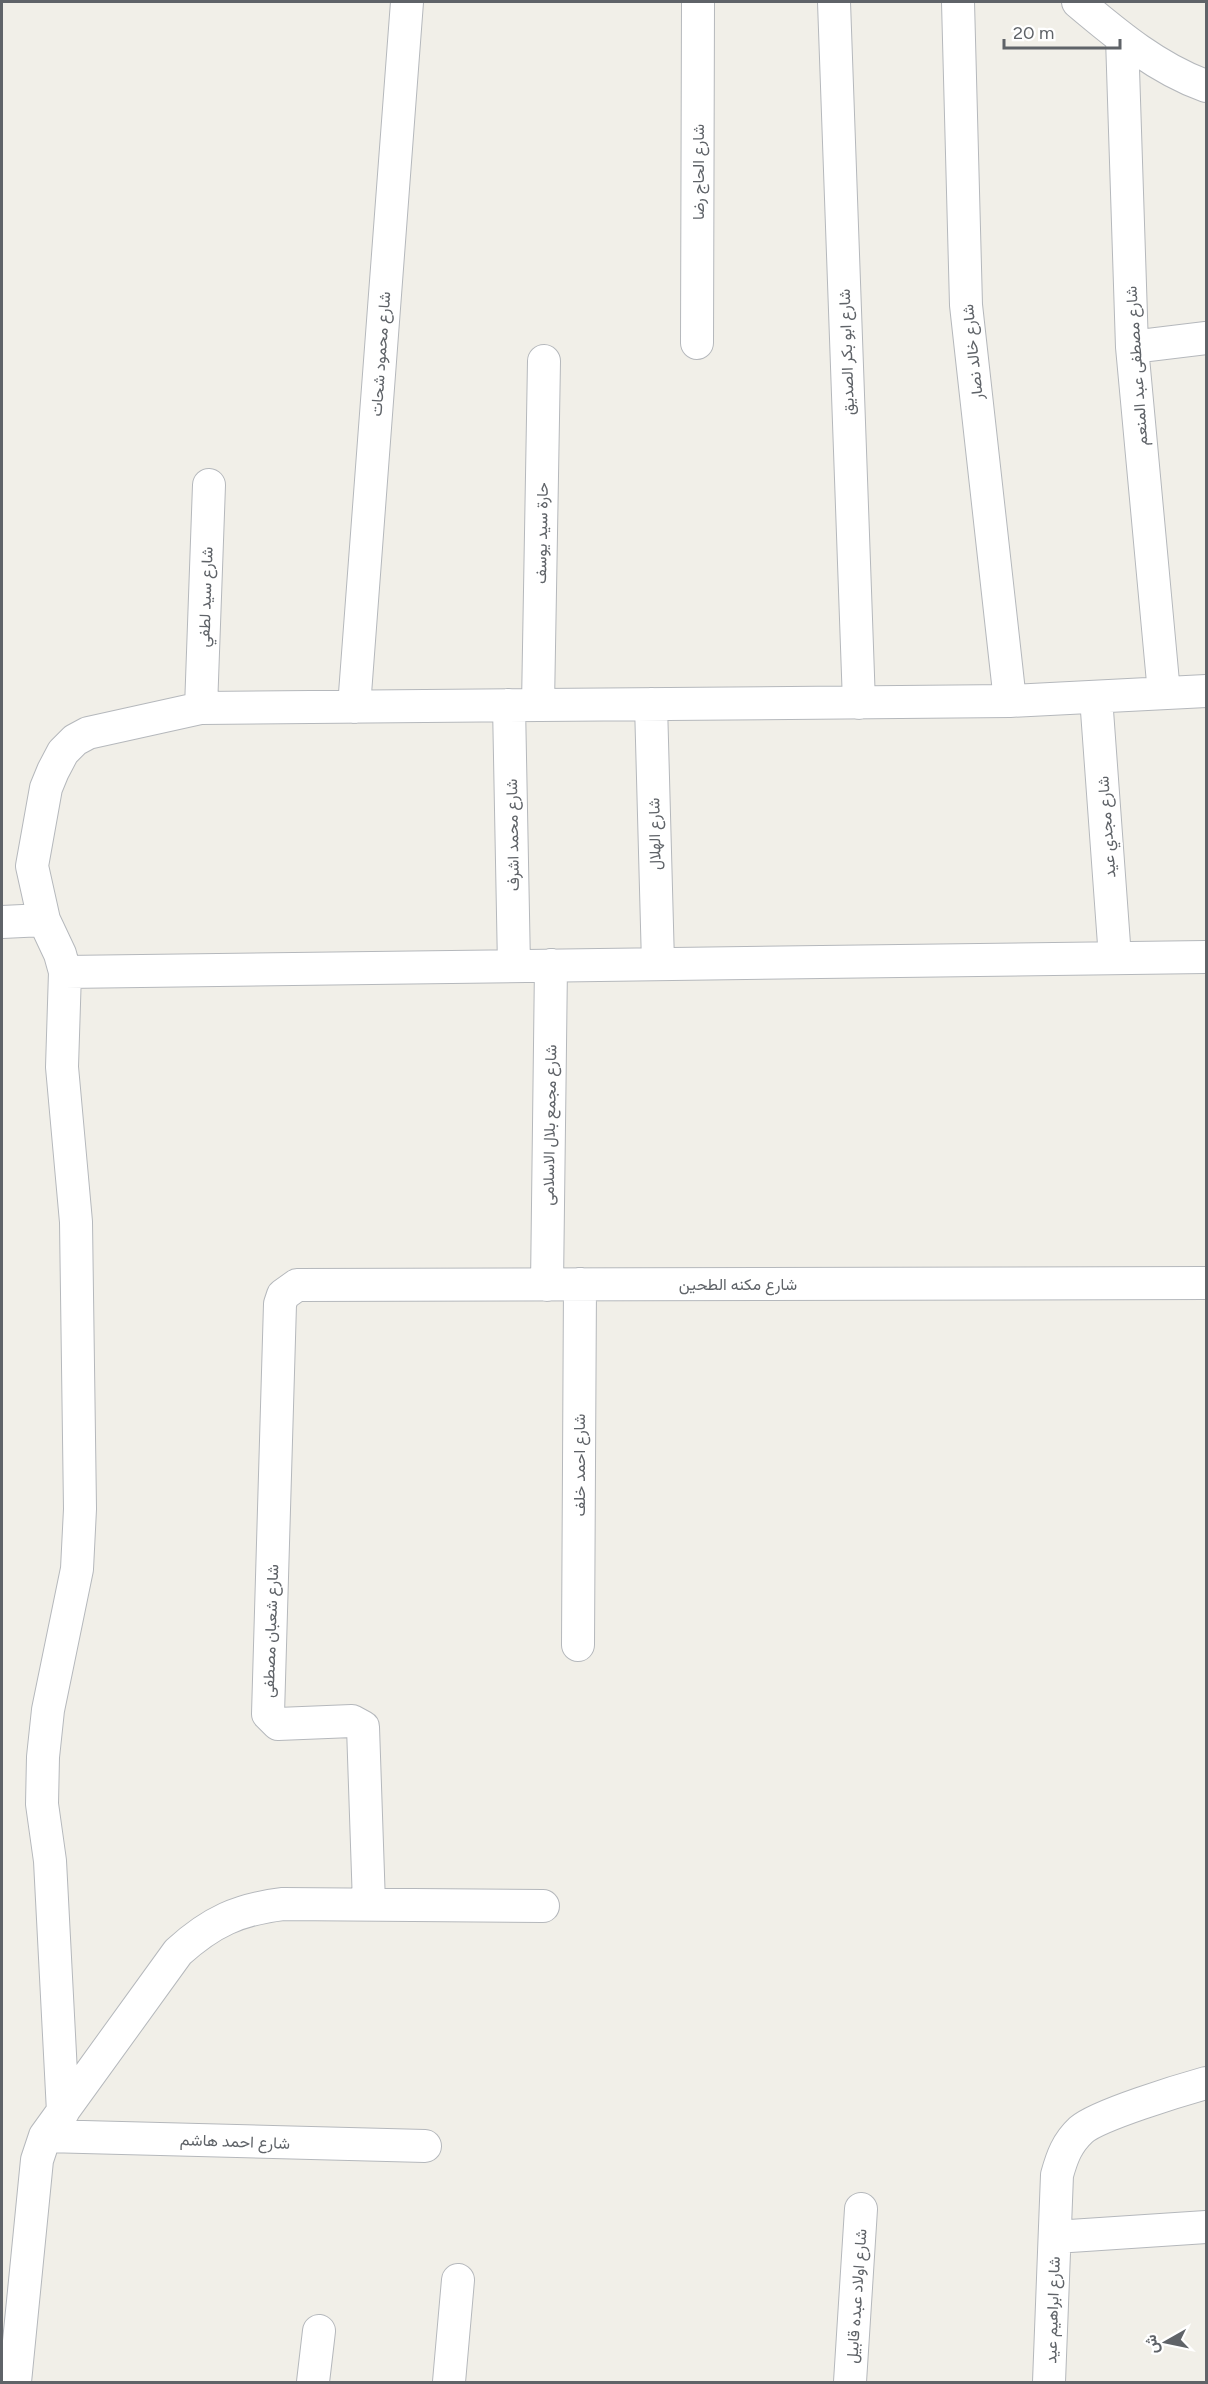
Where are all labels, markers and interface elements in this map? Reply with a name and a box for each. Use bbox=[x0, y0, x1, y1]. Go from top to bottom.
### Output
scale bar bbox=[1004, 12, 1120, 50]
text: 20 m bbox=[1013, 22, 1054, 44]
street label: شارع الحاج رضا bbox=[689, 124, 710, 220]
street label: شارع مصطفى عبد المنعم bbox=[1121, 285, 1154, 446]
street label: شارع ابو بكر الصديق bbox=[835, 288, 860, 416]
street label: شارع محمود شحات bbox=[367, 291, 396, 417]
street label: شارع خالد نصار bbox=[958, 303, 989, 402]
street label: حارة سيد يوسف bbox=[531, 482, 553, 584]
street label: شارع سيد لطفي bbox=[194, 546, 221, 648]
street label: شارع مجدي عيد bbox=[1093, 775, 1124, 878]
street label: شارع محمد اشرف bbox=[502, 779, 525, 891]
street label: شارع الهلال bbox=[644, 798, 667, 870]
street label: شارع مجمع بلال الاسلامى bbox=[539, 1044, 562, 1206]
street label: شارع مكنه الطحين bbox=[679, 1275, 797, 1296]
street label: شارع احمد خلف bbox=[570, 1414, 591, 1516]
street label: شارع شعبان مصطفى bbox=[259, 1564, 284, 1698]
street label: شارع احمد هاشم bbox=[179, 2130, 290, 2155]
street label: شارع اولاد عبده قابيل bbox=[842, 2228, 873, 2364]
street label: شارع ابراهيم عيد bbox=[1041, 2256, 1066, 2364]
north arrow bbox=[1136, 2312, 1196, 2372]
text: ش bbox=[1141, 2333, 1163, 2355]

